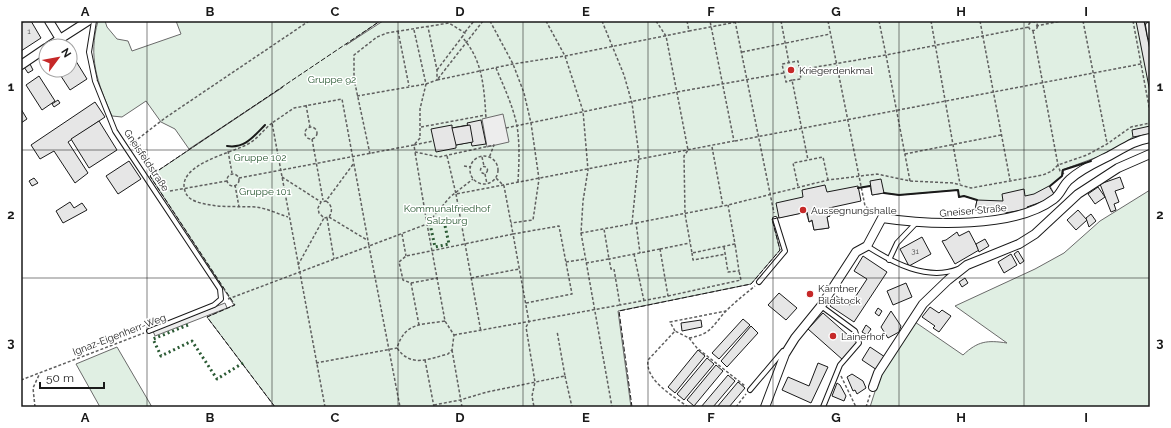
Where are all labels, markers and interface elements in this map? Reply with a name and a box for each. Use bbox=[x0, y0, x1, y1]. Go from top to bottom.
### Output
text: A bbox=[81, 4, 90, 19]
text: B bbox=[206, 4, 215, 19]
text: C bbox=[331, 4, 340, 19]
text: D bbox=[455, 4, 465, 19]
text: E bbox=[582, 4, 590, 19]
text: F bbox=[707, 4, 715, 19]
text: G bbox=[831, 4, 841, 19]
text: H bbox=[956, 4, 966, 19]
text: I bbox=[1084, 4, 1088, 19]
house number: 1 bbox=[27, 26, 31, 36]
north arrow bbox=[38, 38, 78, 78]
text: N bbox=[58, 46, 74, 60]
marker: Kriegerdenkmal bbox=[786, 65, 796, 75]
place label: Kriegerdenkmal bbox=[799, 65, 873, 76]
park label: Gruppe 92 bbox=[308, 74, 356, 85]
text: 1 bbox=[8, 79, 15, 94]
text: 1 bbox=[1157, 79, 1164, 94]
street label: Gneisfeldstraße bbox=[122, 127, 171, 193]
park label: Gruppe 102 bbox=[234, 152, 286, 163]
park label: Gruppe 101 bbox=[239, 186, 292, 197]
street label: Gneiser Straße bbox=[939, 202, 1007, 219]
park label: Kommunalfriedhof Salzburg bbox=[404, 203, 491, 226]
marker: Aussegnungshalle bbox=[798, 205, 808, 215]
place label: Aussegnungshalle bbox=[811, 205, 897, 216]
text: 2 bbox=[7, 207, 15, 222]
text: 2 bbox=[1156, 207, 1164, 222]
house number: 31 bbox=[911, 246, 919, 256]
place label: Kärntner Bildstock bbox=[818, 283, 861, 306]
marker: Kärntner Bildstock bbox=[805, 289, 815, 299]
street label: Ignaz-Eigenherr-Weg bbox=[71, 312, 167, 357]
marker: Lainerhof bbox=[828, 331, 838, 341]
place label: Lainerhof bbox=[841, 331, 885, 342]
text: 3 bbox=[7, 335, 15, 350]
text: 3 bbox=[1156, 335, 1164, 350]
scale bar bbox=[40, 364, 104, 390]
text: 50 m bbox=[46, 371, 74, 385]
text: A bbox=[81, 410, 90, 425]
text: B bbox=[206, 410, 215, 425]
text: C bbox=[331, 410, 340, 425]
text: D bbox=[455, 410, 465, 425]
text: E bbox=[582, 410, 590, 425]
text: F bbox=[707, 410, 715, 425]
text: G bbox=[831, 410, 841, 425]
text: H bbox=[956, 410, 966, 425]
text: I bbox=[1084, 410, 1088, 425]

